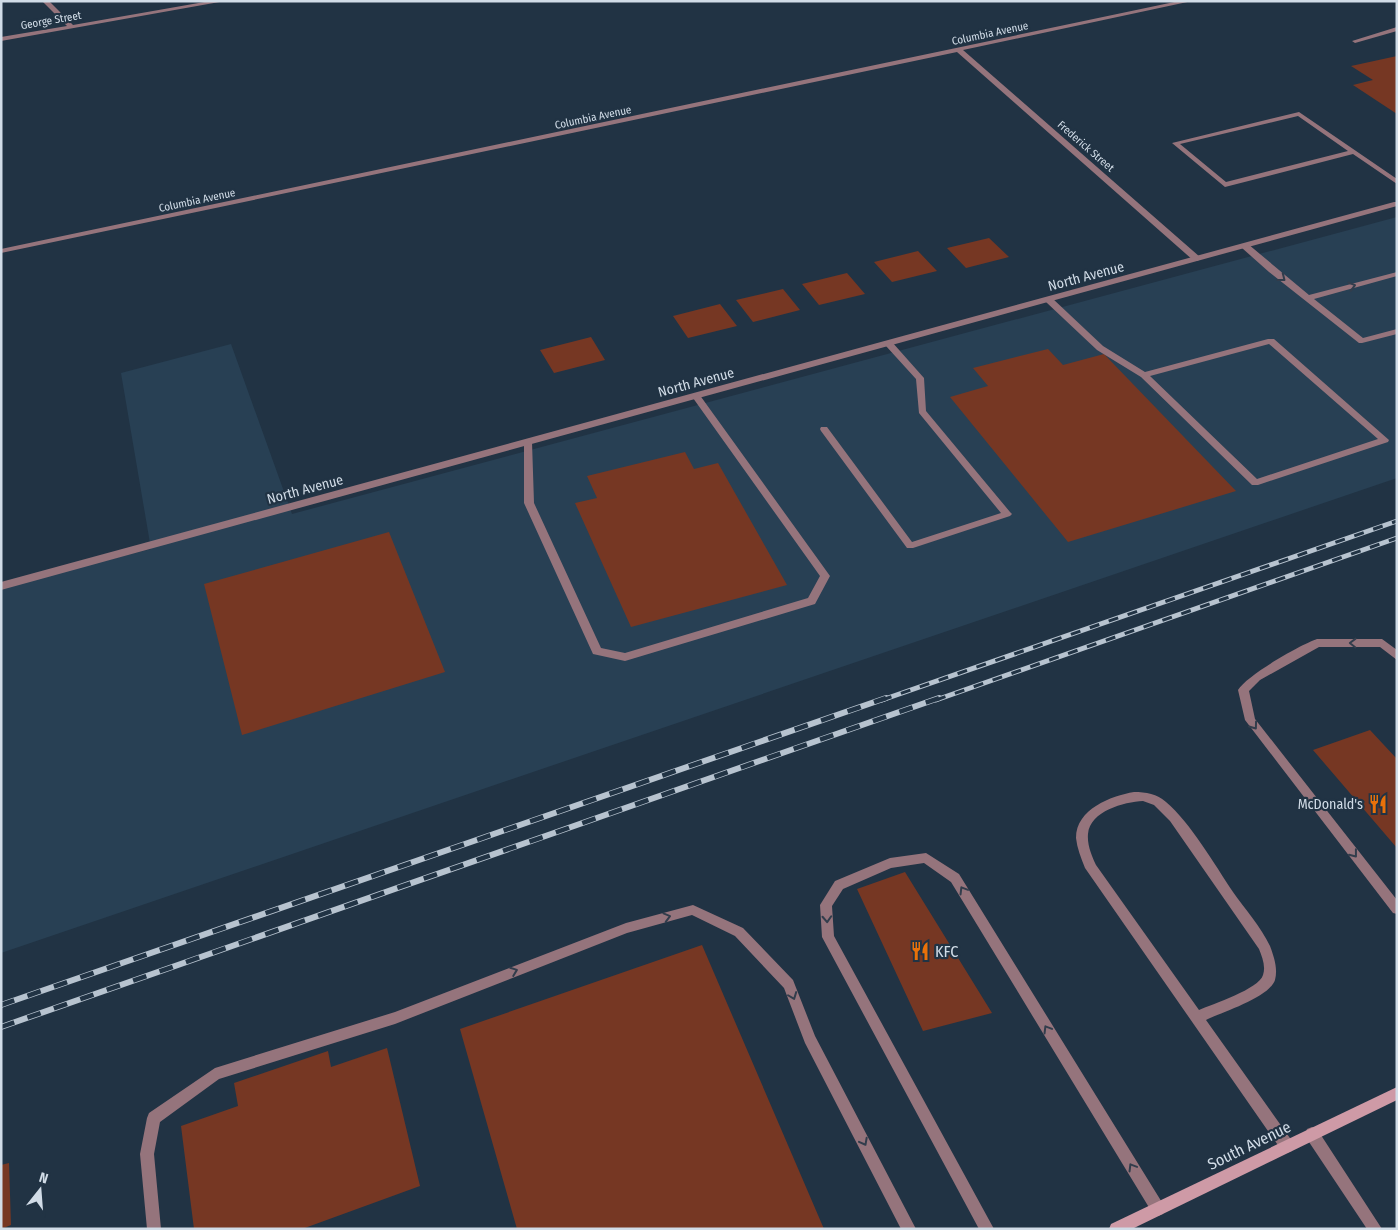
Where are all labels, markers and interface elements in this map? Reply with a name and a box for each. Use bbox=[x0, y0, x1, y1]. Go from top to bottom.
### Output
street label: George Street bbox=[20, 9, 83, 32]
street label: Columbia Avenue bbox=[951, 19, 1030, 48]
street label: Columbia Avenue bbox=[554, 103, 633, 132]
street label: Frederick Street bbox=[1055, 118, 1117, 175]
street label: Columbia Avenue bbox=[158, 186, 237, 215]
street label: North Avenue bbox=[1046, 258, 1126, 295]
one-way arrow bbox=[1276, 272, 1286, 281]
one-way arrow bbox=[1348, 281, 1357, 292]
street label: North Avenue bbox=[656, 364, 736, 401]
street label: North Avenue bbox=[265, 471, 345, 508]
one-way arrow bbox=[1349, 638, 1356, 648]
one-way arrow bbox=[1249, 720, 1257, 729]
restaurant icon: McDonald's bbox=[1367, 793, 1389, 815]
place label: McDonald's bbox=[1298, 796, 1363, 813]
one-way arrow bbox=[1348, 848, 1357, 858]
one-way arrow bbox=[959, 886, 969, 895]
one-way arrow bbox=[663, 912, 671, 923]
one-way arrow bbox=[821, 915, 832, 923]
restaurant icon: KFC bbox=[909, 940, 931, 962]
place label: KFC bbox=[935, 942, 958, 961]
one-way arrow bbox=[509, 967, 518, 977]
one-way arrow bbox=[787, 991, 797, 1000]
one-way arrow bbox=[1044, 1025, 1054, 1034]
street label: South Avenue bbox=[1205, 1117, 1294, 1174]
one-way arrow bbox=[857, 1137, 867, 1146]
one-way arrow bbox=[1129, 1164, 1139, 1173]
north arrow bbox=[15, 1165, 65, 1215]
text: N bbox=[37, 1169, 50, 1187]

